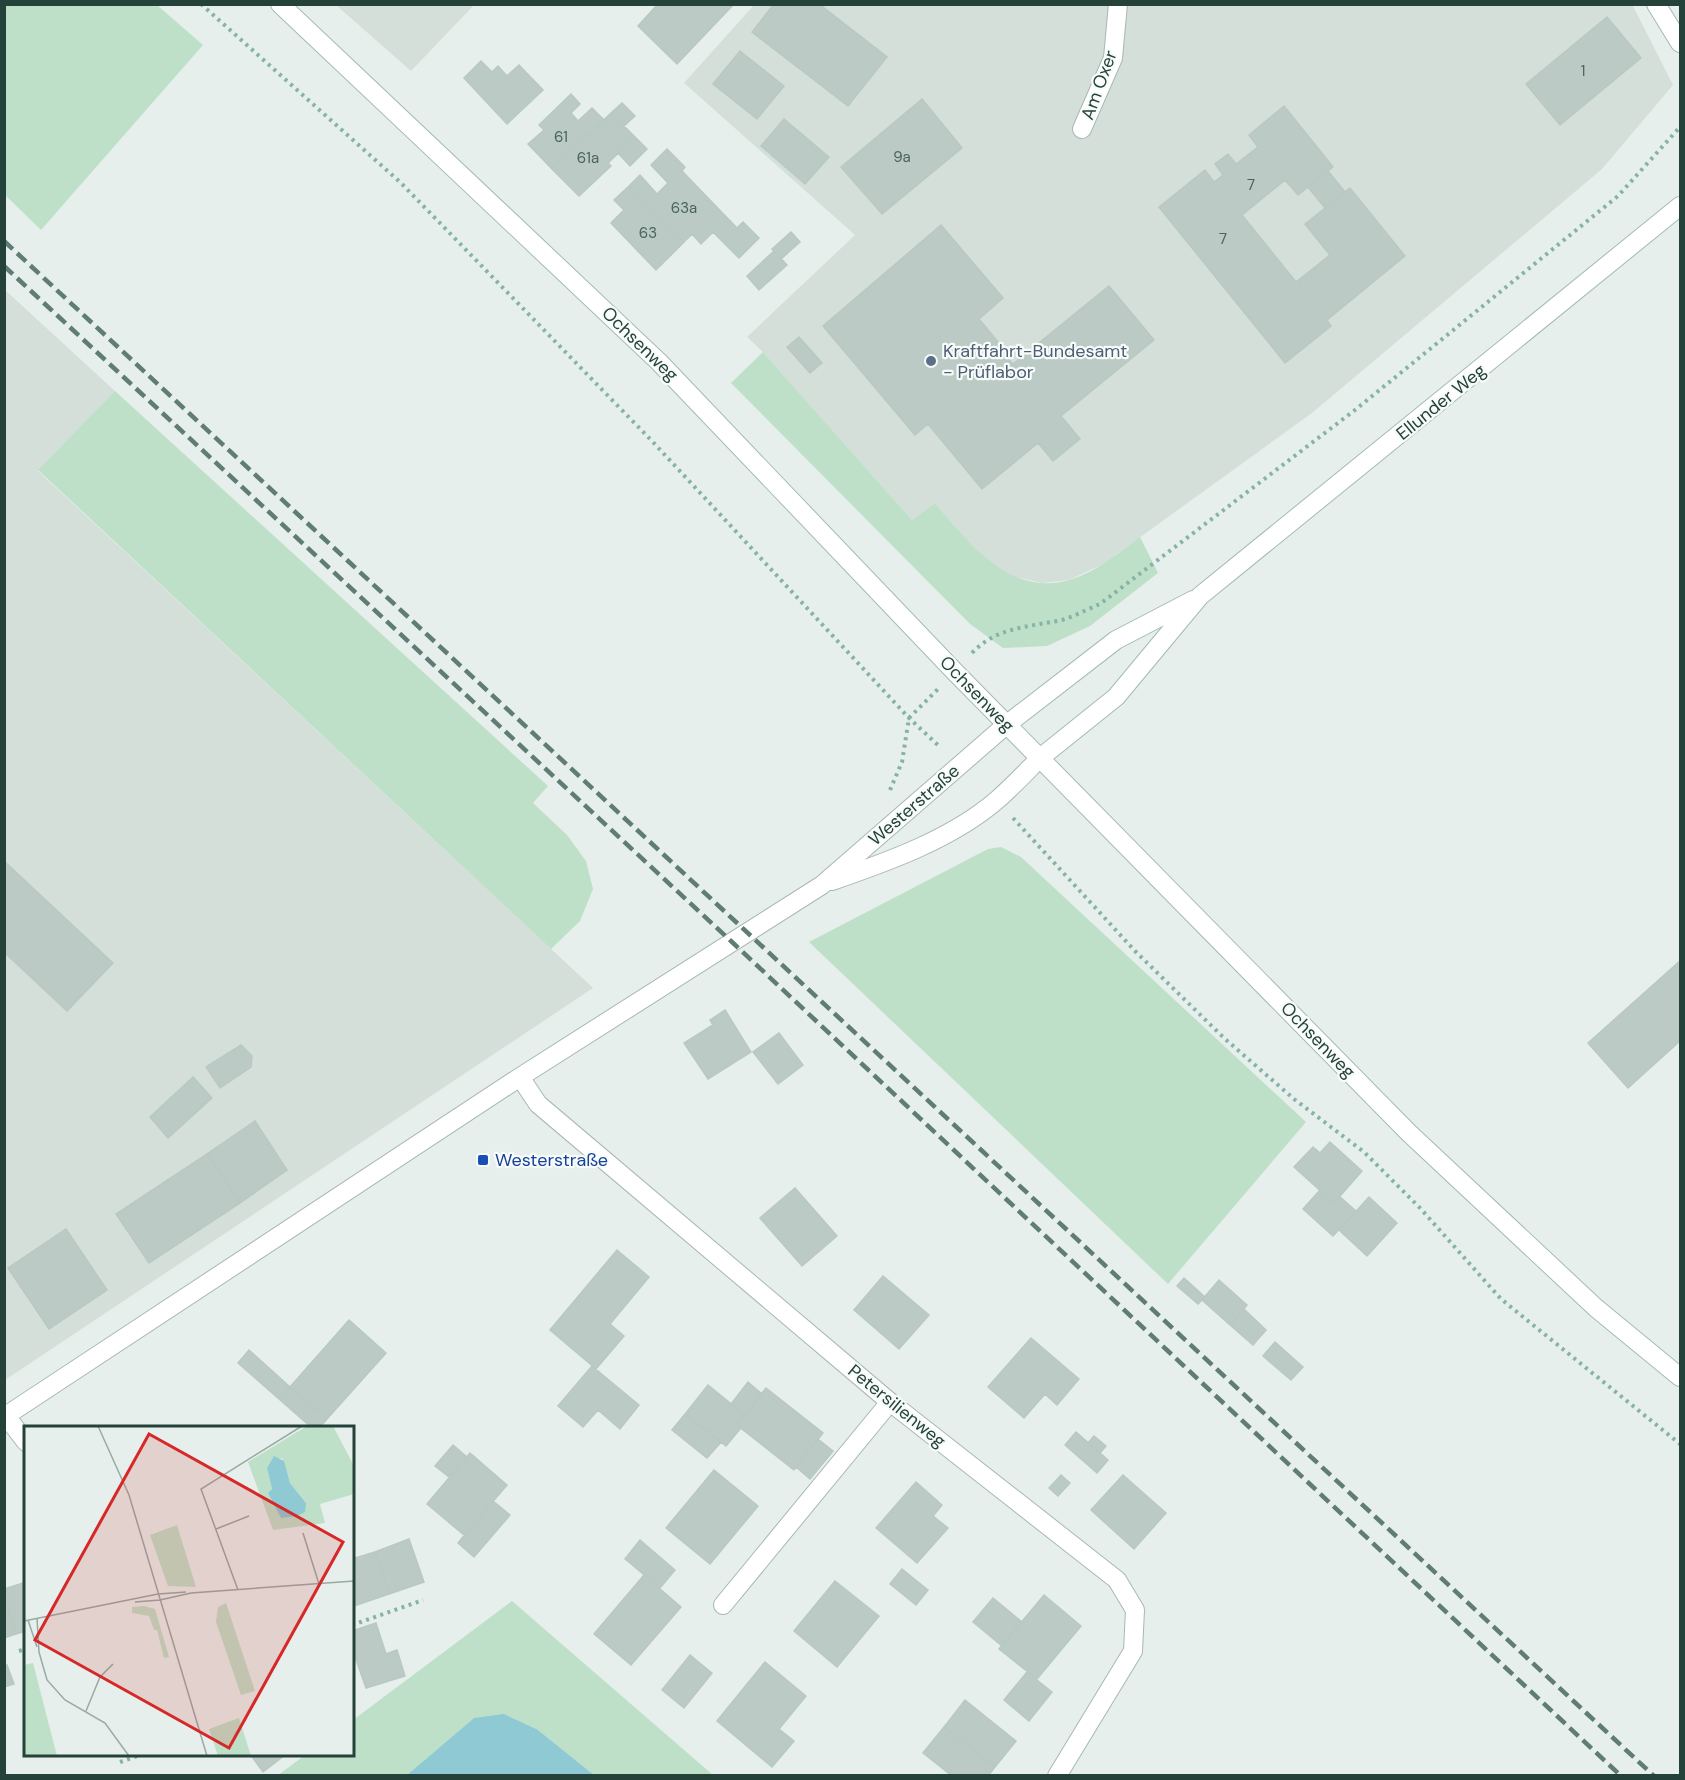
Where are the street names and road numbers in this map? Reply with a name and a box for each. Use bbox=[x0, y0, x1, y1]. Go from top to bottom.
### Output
street label: Am Oxer bbox=[1075, 47, 1123, 123]
street label: Ochsenweg bbox=[596, 301, 684, 387]
street label: Ellunder Weg bbox=[1391, 359, 1491, 445]
street label: Ochsenweg bbox=[934, 650, 1020, 738]
street label: Westerstraße bbox=[863, 759, 965, 851]
street label: Ochsenweg bbox=[1275, 996, 1361, 1084]
street label: Petersilienweg bbox=[843, 1359, 951, 1453]

